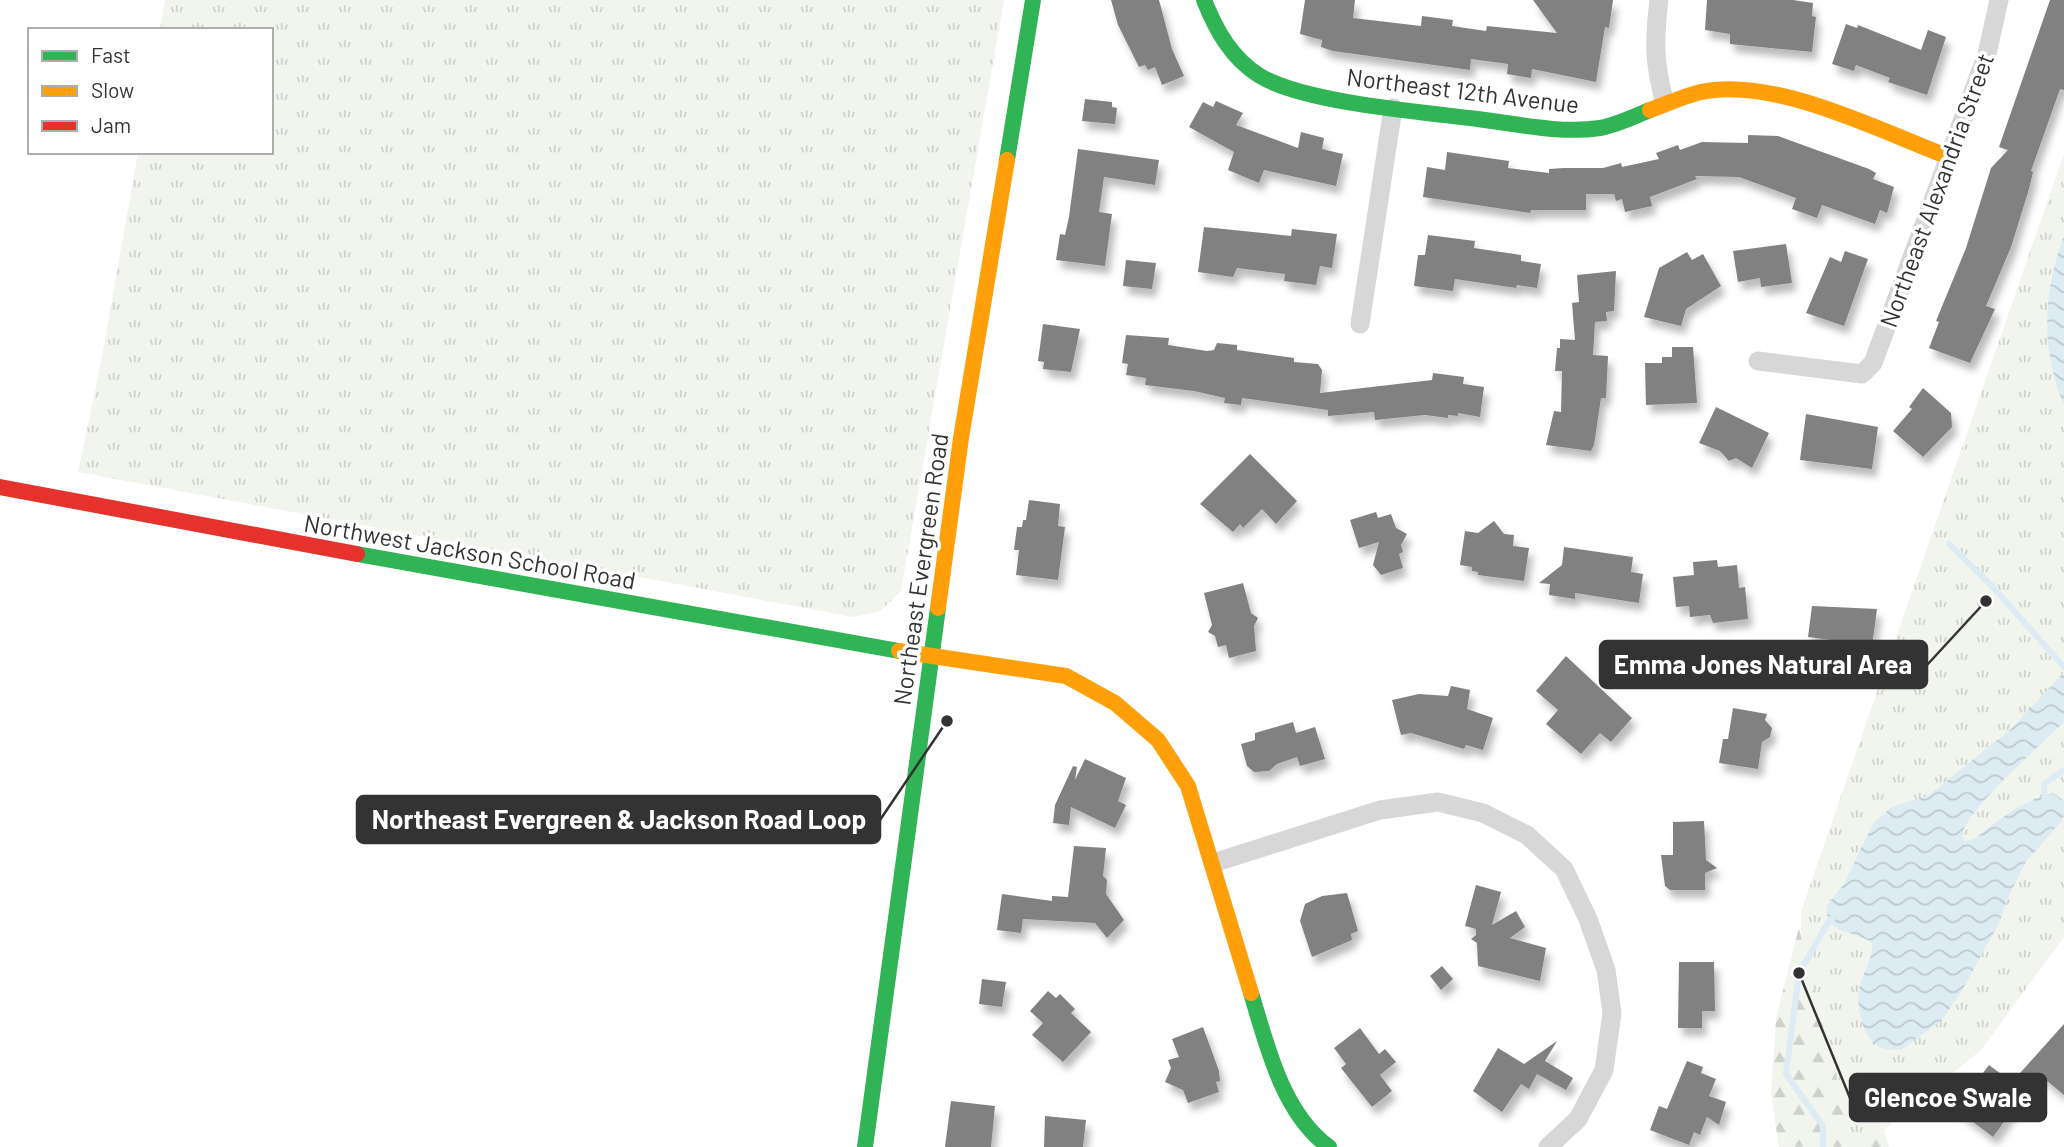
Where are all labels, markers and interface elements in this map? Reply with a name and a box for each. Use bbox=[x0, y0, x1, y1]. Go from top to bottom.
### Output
legend bbox=[28, 28, 273, 154]
text: Fast bbox=[91, 42, 131, 67]
street label: Northeast Alexandria Street bbox=[1873, 49, 1999, 331]
street label: Northeast 12th Avenue bbox=[1345, 61, 1581, 119]
text: Slow bbox=[91, 77, 134, 102]
text: Jam bbox=[91, 112, 131, 137]
street label: Northeast Evergreen Road bbox=[887, 431, 953, 707]
street label: Northwest Jackson School Road bbox=[302, 508, 638, 594]
callout: Emma Jones Natural Area bbox=[1600, 641, 1927, 688]
text: Emma Jones Natural Area bbox=[1614, 648, 1912, 679]
callout: Northeast Evergreen & Jackson Road Loop bbox=[357, 796, 880, 843]
text: Northeast Evergreen & Jackson Road Loop bbox=[372, 803, 866, 834]
callout: Glencoe Swale bbox=[1850, 1074, 2046, 1121]
text: Glencoe Swale bbox=[1864, 1081, 2032, 1112]

